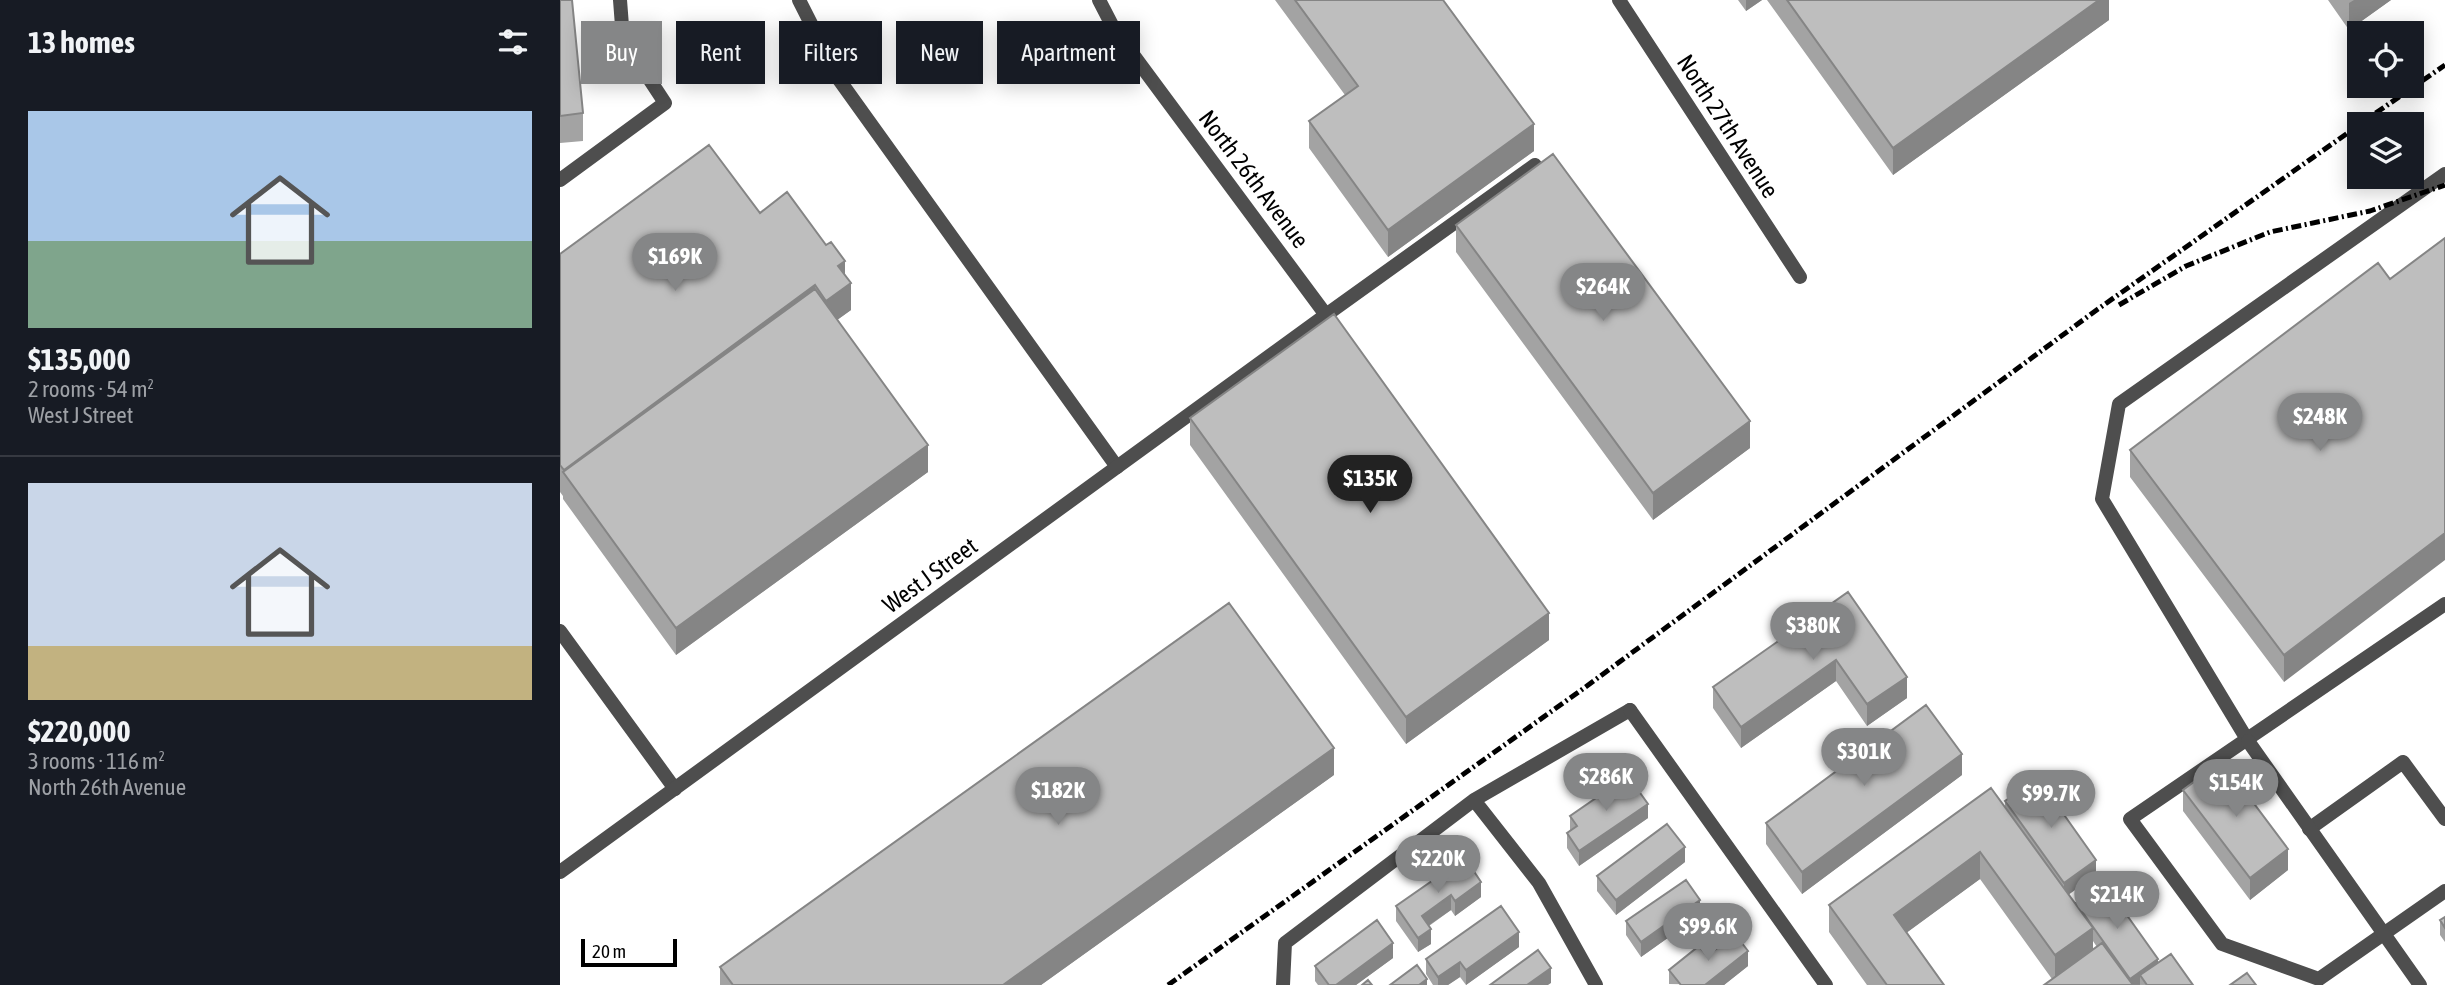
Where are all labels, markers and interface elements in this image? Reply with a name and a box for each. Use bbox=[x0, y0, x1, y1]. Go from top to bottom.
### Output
chip: Buy bbox=[581, 21, 662, 84]
chip: Rent bbox=[676, 21, 765, 84]
chip: Filters bbox=[779, 21, 882, 84]
chip: New bbox=[896, 21, 983, 84]
chip: Apartment bbox=[997, 21, 1140, 84]
map controls bbox=[2347, 21, 2424, 189]
button: locate bbox=[2347, 21, 2424, 98]
icon: filters bbox=[494, 23, 532, 61]
text: 13 homes bbox=[28, 25, 135, 59]
street label: North 27th Avenue bbox=[1672, 49, 1784, 203]
street label: North 26th Avenue bbox=[1194, 105, 1314, 253]
button: layers bbox=[2347, 112, 2424, 189]
icon: home bbox=[217, 157, 343, 283]
pin: $169K bbox=[626, 233, 724, 293]
text: $169K bbox=[648, 243, 702, 269]
pin: $264K bbox=[1554, 264, 1652, 323]
text: $264K bbox=[1576, 273, 1630, 299]
text: $135,000 bbox=[28, 342, 131, 376]
text: 2 rooms · 54 m² bbox=[28, 376, 154, 402]
pin: $248K bbox=[2271, 393, 2369, 453]
text: West J Street bbox=[28, 402, 133, 428]
text: $248K bbox=[2293, 403, 2347, 429]
pin: $135K bbox=[1321, 456, 1419, 515]
text: $135K bbox=[1343, 465, 1397, 491]
icon: home bbox=[217, 529, 343, 655]
street label: West J Street bbox=[878, 532, 982, 618]
pin: $380K bbox=[1764, 602, 1862, 662]
text: $380K bbox=[1786, 612, 1840, 638]
text: $220,000 bbox=[28, 714, 131, 748]
pin: $301K bbox=[1815, 728, 1913, 788]
text: $301K bbox=[1837, 738, 1891, 764]
text: 3 rooms · 116 m² bbox=[28, 748, 165, 774]
pin: $286K bbox=[1557, 754, 1655, 813]
pin: $154K bbox=[2187, 760, 2285, 819]
text: $286K bbox=[1579, 763, 1633, 789]
pin: $182K bbox=[1009, 768, 1107, 827]
text: $154K bbox=[2209, 769, 2263, 795]
pin: $99.7K bbox=[1994, 770, 2108, 830]
text: North 26th Avenue bbox=[28, 774, 186, 800]
text: $182K bbox=[1031, 777, 1085, 803]
text: $99.7K bbox=[2022, 780, 2080, 806]
pin: $220K bbox=[1389, 836, 1487, 895]
text: $220K bbox=[1411, 845, 1465, 871]
pin: $214K bbox=[2068, 872, 2166, 931]
text: $214K bbox=[2090, 881, 2144, 907]
pin: $99.6K bbox=[1651, 904, 1765, 963]
text: $99.6K bbox=[1679, 913, 1737, 939]
scale bar bbox=[581, 936, 677, 968]
text: 20 m bbox=[592, 940, 626, 962]

